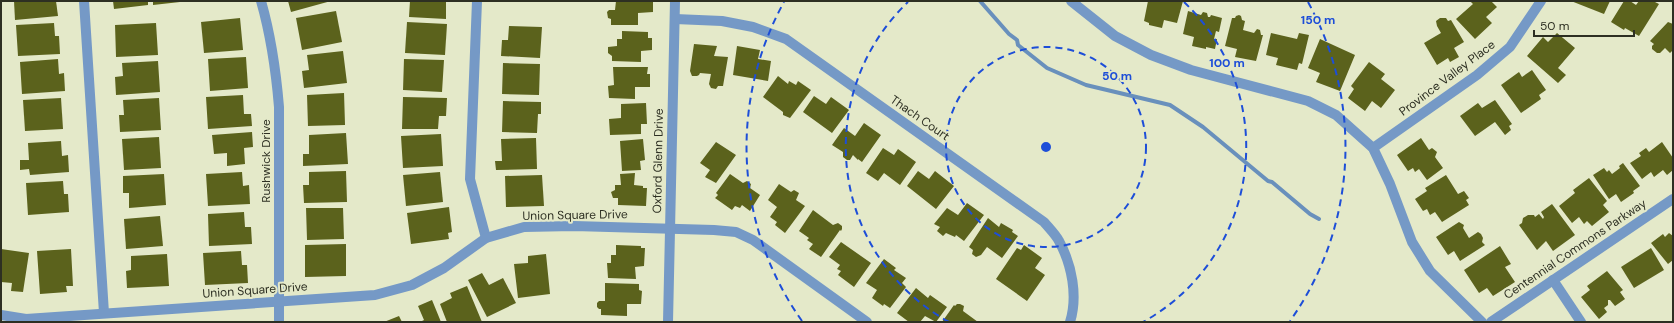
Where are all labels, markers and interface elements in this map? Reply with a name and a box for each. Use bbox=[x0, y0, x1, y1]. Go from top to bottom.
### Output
text: 150 m bbox=[1301, 12, 1335, 28]
scale bar bbox=[1534, 12, 1634, 38]
text: 50 m bbox=[1540, 18, 1569, 34]
street label: Province Valley Place bbox=[1396, 36, 1498, 119]
text: 100 m bbox=[1209, 55, 1245, 71]
text: 50 m bbox=[1102, 68, 1132, 84]
street label: Thach Court bbox=[887, 92, 953, 144]
street label: Oxford Glenn Drive bbox=[649, 108, 667, 214]
street label: Rushwick Drive bbox=[258, 119, 274, 203]
centre of rings bbox=[1039, 140, 1053, 154]
street label: Centennial Commons Parkway bbox=[1501, 195, 1650, 303]
street label: Union Square Drive bbox=[522, 206, 628, 224]
street label: Union Square Drive bbox=[202, 278, 308, 302]

